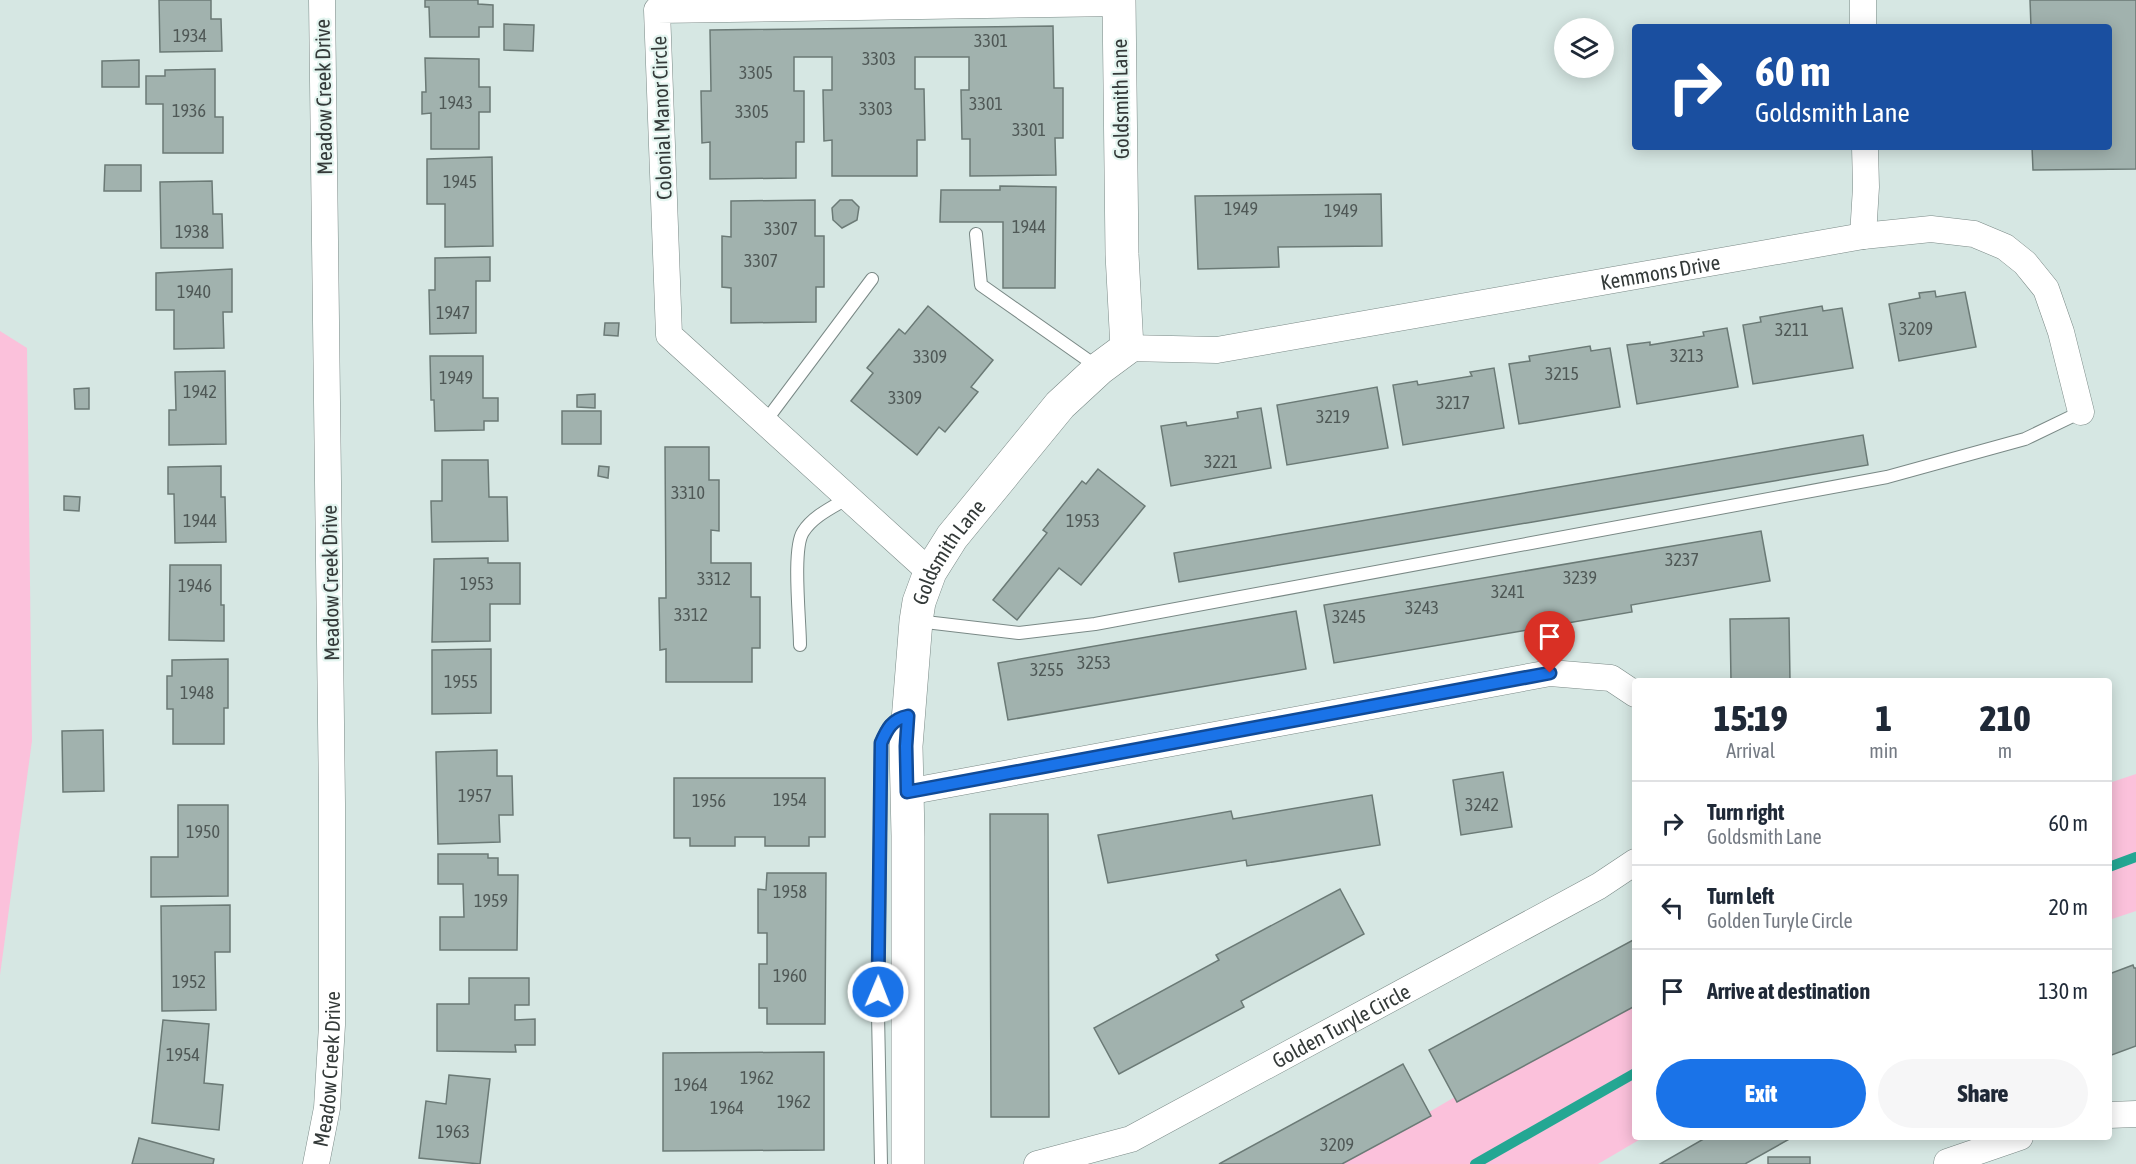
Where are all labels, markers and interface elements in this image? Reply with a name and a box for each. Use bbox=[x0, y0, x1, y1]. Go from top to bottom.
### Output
map controls bbox=[1554, 18, 1614, 78]
button: layers bbox=[1554, 18, 1614, 78]
street label: Meadow Creek Drive bbox=[310, 19, 336, 175]
house number: 1934 bbox=[173, 25, 207, 46]
house number: 3301 bbox=[974, 30, 1008, 51]
street label: Colonial Manor Circle bbox=[646, 36, 676, 200]
street label: Goldsmith Lane bbox=[1107, 39, 1133, 159]
text: 60 m bbox=[1755, 47, 1830, 95]
house number: 3303 bbox=[862, 48, 896, 69]
icon: right bbox=[1656, 48, 1734, 126]
house number: 3305 bbox=[739, 62, 773, 83]
house number: 1943 bbox=[439, 92, 473, 113]
house number: 3301 bbox=[969, 93, 1003, 114]
text: Goldsmith Lane bbox=[1755, 97, 1910, 128]
house number: 3303 bbox=[859, 98, 893, 119]
house number: 1936 bbox=[172, 100, 206, 121]
house number: 3305 bbox=[735, 101, 769, 122]
house number: 3301 bbox=[1012, 119, 1046, 140]
house number: 1945 bbox=[443, 171, 477, 192]
house number: 1949 bbox=[1224, 198, 1258, 219]
house number: 1949 bbox=[1324, 200, 1358, 221]
house number: 1944 bbox=[1012, 216, 1046, 237]
house number: 3307 bbox=[764, 218, 798, 239]
house number: 1938 bbox=[175, 221, 209, 242]
street label: Kemmons Drive bbox=[1599, 249, 1722, 294]
house number: 3307 bbox=[744, 250, 778, 271]
house number: 1940 bbox=[177, 281, 211, 302]
house number: 1947 bbox=[436, 302, 470, 323]
house number: 3209 bbox=[1899, 318, 1933, 339]
house number: 3211 bbox=[1775, 319, 1809, 340]
house number: 3213 bbox=[1670, 345, 1704, 366]
house number: 3309 bbox=[913, 346, 947, 367]
house number: 3215 bbox=[1545, 363, 1579, 384]
house number: 1949 bbox=[439, 367, 473, 388]
house number: 1942 bbox=[183, 381, 217, 402]
house number: 3309 bbox=[888, 387, 922, 408]
house number: 3217 bbox=[1436, 392, 1470, 413]
house number: 3219 bbox=[1316, 406, 1350, 427]
house number: 3221 bbox=[1204, 451, 1238, 472]
house number: 3310 bbox=[671, 482, 705, 503]
street label: Goldsmith Lane bbox=[907, 494, 990, 608]
street label: Meadow Creek Drive bbox=[317, 505, 343, 661]
house number: 1944 bbox=[183, 510, 217, 531]
house number: 1953 bbox=[1066, 510, 1100, 531]
house number: 3237 bbox=[1665, 549, 1699, 570]
house number: 3239 bbox=[1563, 567, 1597, 588]
house number: 3312 bbox=[697, 568, 731, 589]
house number: 1953 bbox=[460, 573, 494, 594]
house number: 1946 bbox=[178, 575, 212, 596]
house number: 3241 bbox=[1491, 581, 1525, 602]
house number: 3243 bbox=[1405, 597, 1439, 618]
house number: 3312 bbox=[674, 604, 708, 625]
house number: 3245 bbox=[1332, 606, 1366, 627]
pin bbox=[1524, 611, 1575, 673]
icon: arrive bbox=[1533, 620, 1566, 653]
house number: 3253 bbox=[1077, 652, 1111, 673]
house number: 3255 bbox=[1030, 659, 1064, 680]
house number: 1955 bbox=[444, 671, 478, 692]
house number: 1948 bbox=[180, 682, 214, 703]
text: 15:19 bbox=[1714, 697, 1788, 739]
text: 1 bbox=[1875, 697, 1892, 739]
text: 210 bbox=[1980, 697, 2030, 739]
text: Arrival bbox=[1726, 739, 1775, 762]
text: min bbox=[1869, 739, 1898, 762]
text: m bbox=[1998, 739, 2012, 762]
house number: 1957 bbox=[458, 785, 492, 806]
house number: 1954 bbox=[773, 789, 807, 810]
house number: 1956 bbox=[692, 790, 726, 811]
house number: 3242 bbox=[1465, 794, 1499, 815]
text: Turn right bbox=[1707, 799, 1784, 825]
icon: right bbox=[1656, 807, 1689, 840]
text: 60 m bbox=[2048, 810, 2088, 836]
house number: 1950 bbox=[186, 821, 220, 842]
text: Goldsmith Lane bbox=[1707, 825, 1822, 848]
house number: 1958 bbox=[773, 881, 807, 902]
text: Turn left bbox=[1707, 883, 1774, 909]
house number: 1959 bbox=[474, 890, 508, 911]
icon: left bbox=[1656, 891, 1689, 924]
text: 20 m bbox=[2048, 894, 2088, 920]
text: Golden Turyle Circle bbox=[1707, 909, 1853, 932]
position arrow bbox=[846, 960, 910, 1024]
house number: 1960 bbox=[773, 965, 807, 986]
house number: 1952 bbox=[172, 971, 206, 992]
icon: arrive bbox=[1656, 975, 1689, 1008]
street label: Golden Turyle Circle bbox=[1268, 978, 1414, 1072]
text: Arrive at destination bbox=[1707, 978, 1870, 1004]
text: 130 m bbox=[2038, 978, 2088, 1004]
street label: Meadow Creek Drive bbox=[308, 991, 344, 1149]
house number: 1954 bbox=[166, 1044, 200, 1065]
button: Exit bbox=[1656, 1059, 1866, 1128]
button: Share bbox=[1878, 1059, 2088, 1128]
house number: 1962 bbox=[740, 1067, 774, 1088]
house number: 1964 bbox=[674, 1074, 708, 1095]
house number: 1962 bbox=[777, 1091, 811, 1112]
house number: 1964 bbox=[710, 1097, 744, 1118]
house number: 1963 bbox=[436, 1121, 470, 1142]
house number: 3209 bbox=[1320, 1134, 1354, 1155]

